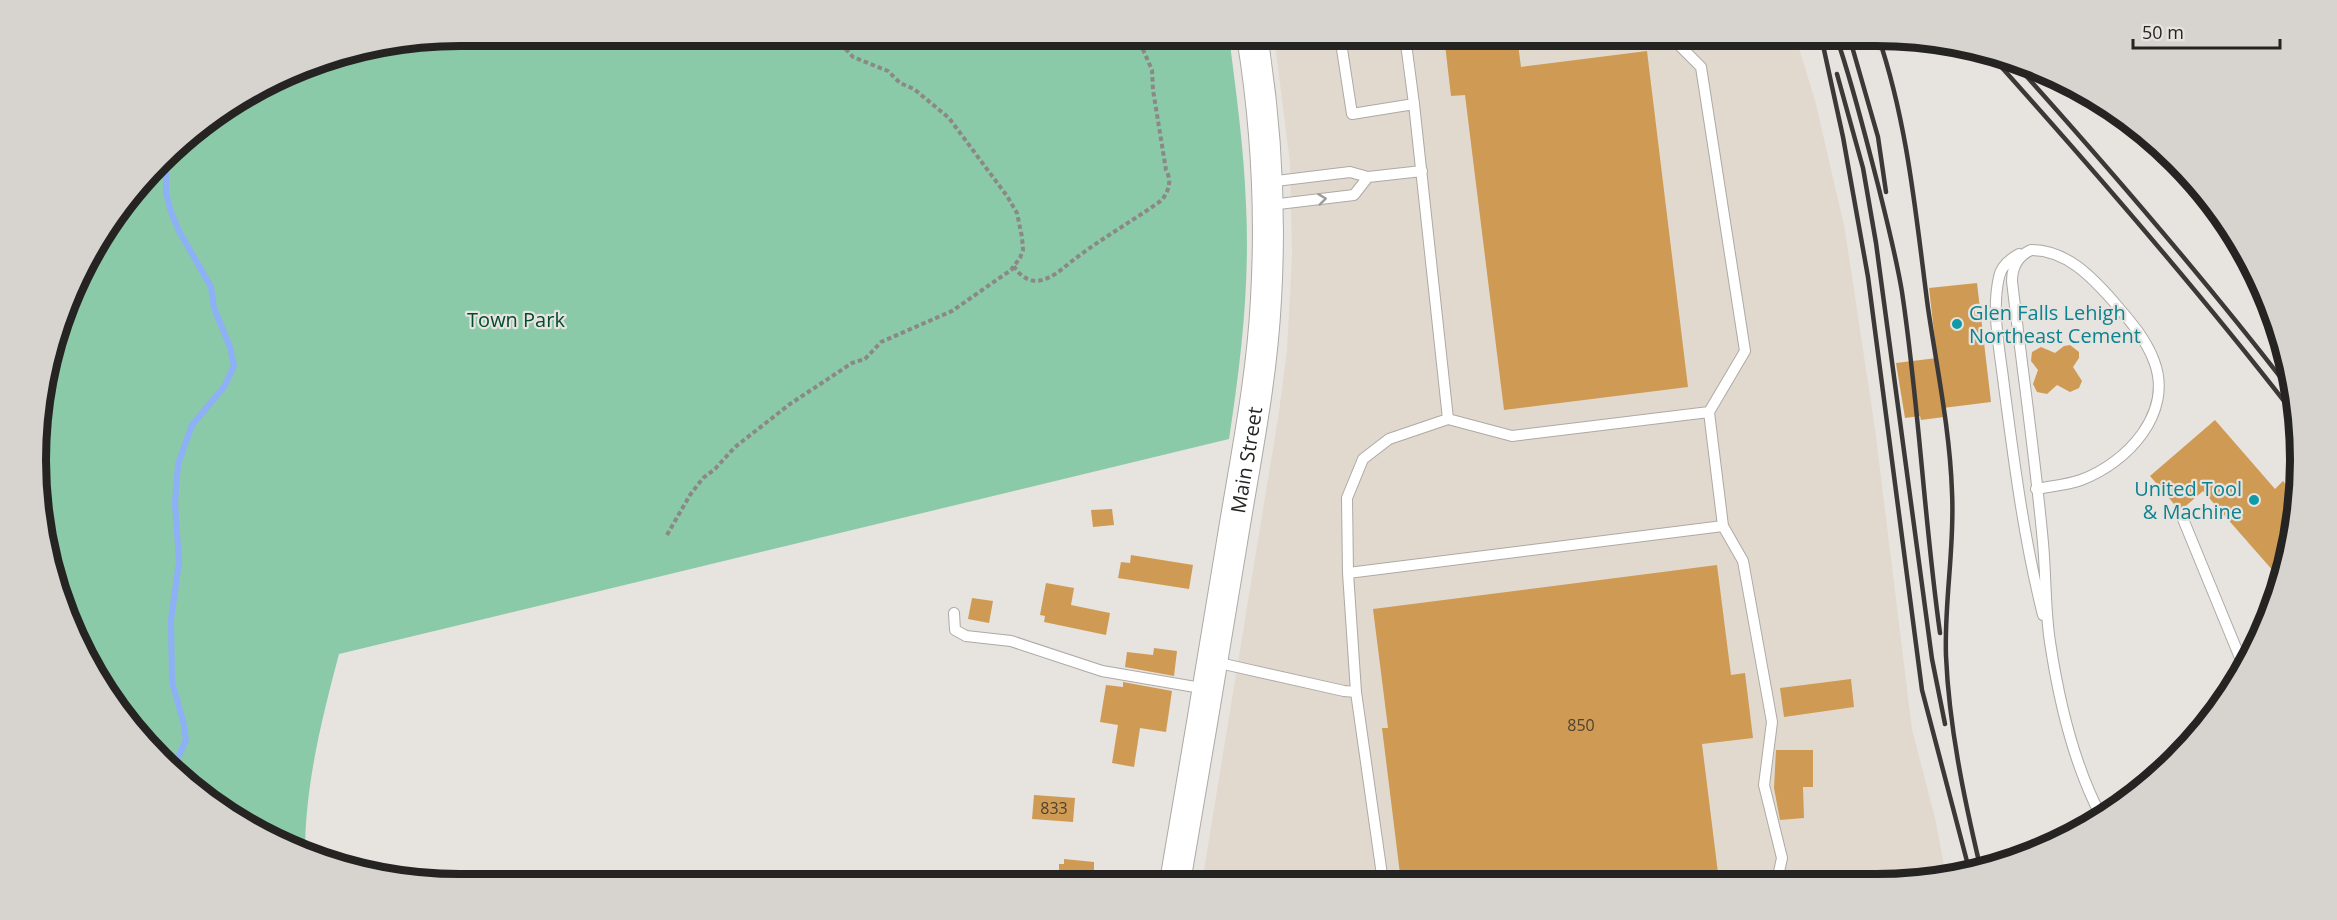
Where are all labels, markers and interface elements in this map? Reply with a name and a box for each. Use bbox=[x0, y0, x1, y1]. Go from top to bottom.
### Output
scale bar bbox=[2133, 12, 2280, 50]
text: 50 m bbox=[2142, 20, 2184, 44]
one-way arrow bbox=[1318, 193, 1327, 205]
place label: Glen Falls Lehigh Northeast Cement bbox=[1969, 299, 2141, 349]
park label: Town Park bbox=[467, 306, 565, 333]
marker: Glen Falls Lehigh Northeast Cement bbox=[1950, 317, 1964, 331]
street label: Main Street bbox=[1223, 405, 1268, 515]
place label: United Tool & Machine bbox=[2134, 475, 2242, 525]
marker: United Tool & Machine bbox=[2247, 493, 2261, 507]
house number: 850 bbox=[1567, 714, 1595, 736]
house number: 833 bbox=[1040, 797, 1068, 819]

